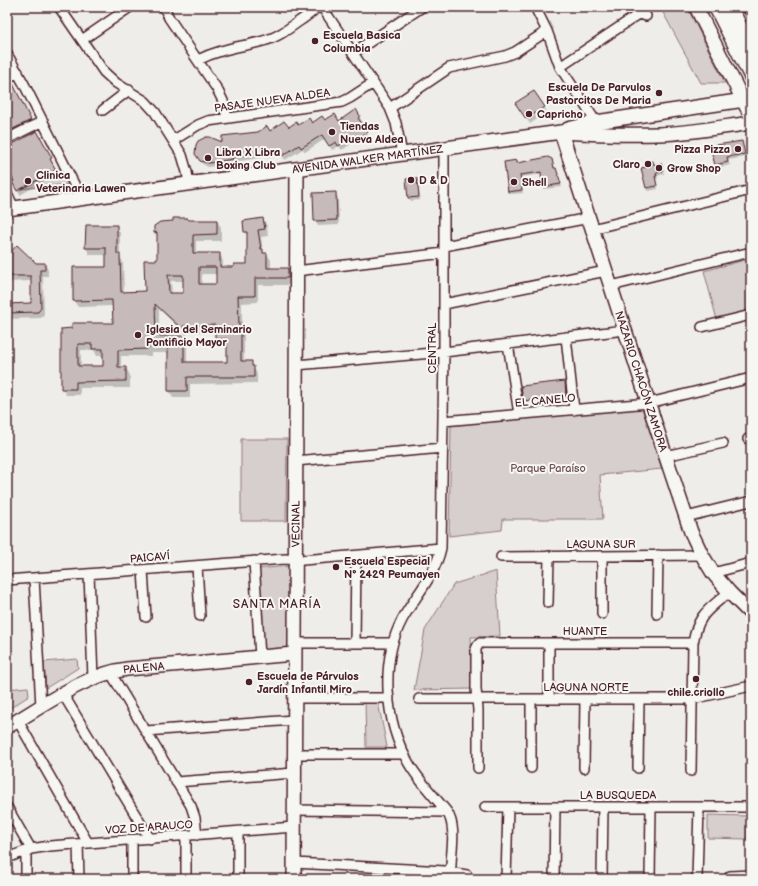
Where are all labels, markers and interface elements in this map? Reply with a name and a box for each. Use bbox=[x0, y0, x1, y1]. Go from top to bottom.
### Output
place label: Escuela Basica Columbia bbox=[323, 29, 401, 55]
marker: Escuela Basica Columbia bbox=[310, 36, 320, 46]
place label: Escuela De Parvulos Pastorcitos De Maria bbox=[546, 81, 652, 107]
street label: PASAJE NUEVA ALDEA bbox=[213, 86, 331, 115]
marker: Escuela De Parvulos Pastorcitos De Maria bbox=[654, 88, 664, 98]
place label: Capricho bbox=[537, 108, 583, 121]
marker: Capricho bbox=[524, 109, 534, 119]
place label: Tiendas Nueva Aldea bbox=[340, 120, 404, 146]
marker: Tiendas Nueva Aldea bbox=[327, 127, 337, 137]
street label: AVENIDA WALKER MARTÍNEZ bbox=[291, 142, 444, 176]
place label: Pizza Pizza bbox=[674, 143, 730, 156]
marker: Pizza Pizza bbox=[733, 144, 743, 154]
place label: Libra X Libra Boxing Club bbox=[216, 146, 280, 172]
marker: Libra X Libra Boxing Club bbox=[203, 153, 213, 163]
place label: Claro bbox=[613, 158, 640, 171]
marker: Claro bbox=[643, 159, 653, 169]
place label: Grow Shop bbox=[667, 162, 721, 175]
marker: Grow Shop bbox=[654, 163, 664, 173]
place label: Clinica Veterinaria Lawen bbox=[36, 169, 126, 195]
place label: D & D bbox=[419, 174, 448, 187]
marker: D & D bbox=[406, 175, 416, 185]
marker: Clinica Veterinaria Lawen bbox=[23, 176, 33, 186]
place label: Shell bbox=[522, 176, 547, 189]
marker: Shell bbox=[509, 177, 519, 187]
street label: NAZARIO CHACÓN ZAMORA bbox=[612, 310, 670, 454]
street label: CENTRAL bbox=[426, 322, 439, 373]
place label: Iglesia del Seminario Pontificio Mayor bbox=[146, 323, 252, 349]
marker: Iglesia del Seminario Pontificio Mayor bbox=[133, 330, 143, 340]
street label: EL CANELO bbox=[514, 391, 576, 410]
park label: Parque Paraíso bbox=[510, 462, 586, 475]
street label: VECINAL bbox=[289, 500, 303, 547]
street label: LAGUNA SUR bbox=[566, 538, 636, 551]
street label: PAICAVÍ bbox=[129, 548, 171, 566]
place label: Escuela Especial N° 2429 Peumayen bbox=[344, 555, 440, 581]
marker: Escuela Especial N° 2429 Peumayen bbox=[331, 562, 341, 572]
district label: SANTA MARÍA bbox=[233, 595, 321, 612]
street label: HUANTE bbox=[563, 625, 607, 638]
street label: PALENA bbox=[122, 660, 165, 676]
place label: Escuela de Párvulos Jardín Infantil Miro bbox=[257, 670, 359, 696]
marker: chile.criollo bbox=[691, 674, 701, 684]
marker: Escuela de Párvulos Jardín Infantil Miro bbox=[244, 677, 254, 687]
street label: LAGUNA NORTE bbox=[543, 681, 629, 694]
place label: chile.criollo bbox=[667, 686, 725, 699]
street label: LA BUSQUEDA bbox=[580, 789, 657, 802]
street label: VOZ DE ARAUCO bbox=[105, 818, 193, 837]

